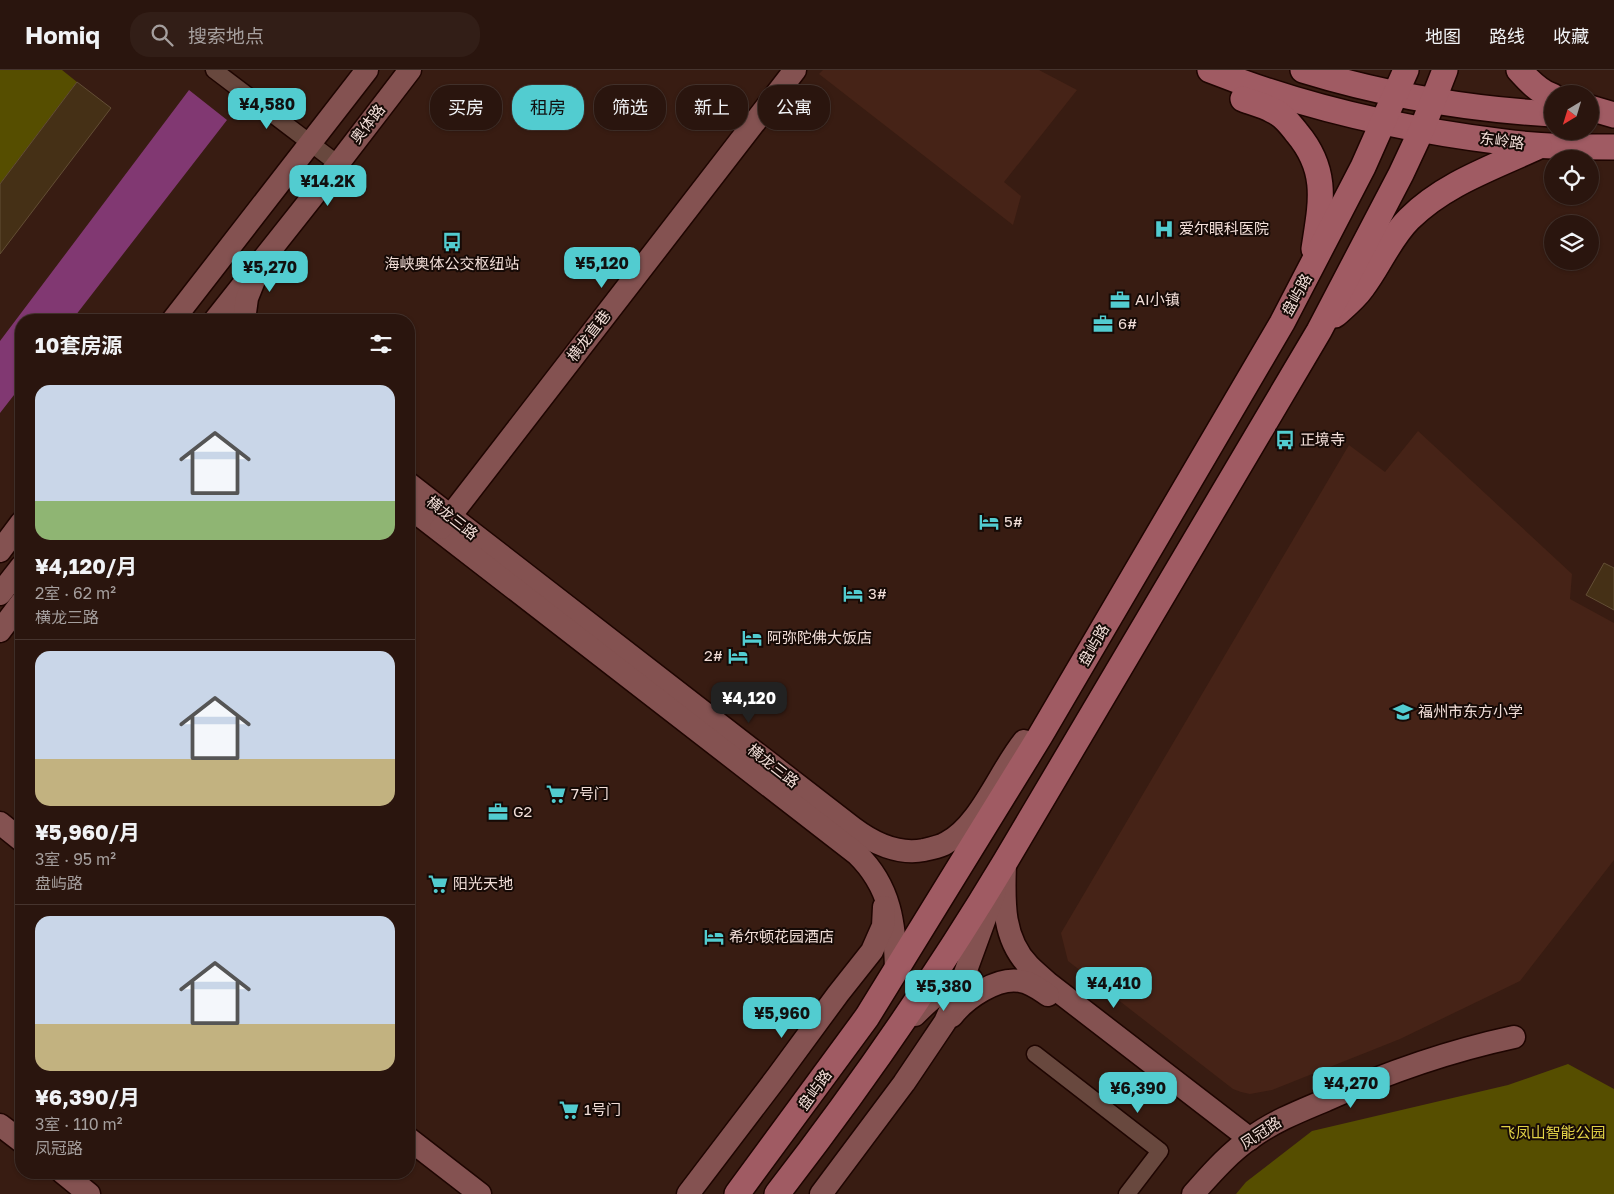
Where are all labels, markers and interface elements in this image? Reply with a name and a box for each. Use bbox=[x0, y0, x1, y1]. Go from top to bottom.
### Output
search box bbox=[130, 12, 480, 57]
text: Homiq bbox=[25, 20, 100, 49]
icon: search bbox=[148, 21, 176, 49]
text: 搜索地点 bbox=[188, 24, 264, 47]
text: 地图 bbox=[1425, 25, 1461, 47]
text: 路线 bbox=[1489, 25, 1525, 47]
text: 收藏 bbox=[1553, 25, 1589, 47]
chip: 买房 bbox=[430, 85, 502, 130]
chip: 租房 bbox=[512, 85, 584, 130]
chip: 筛选 bbox=[594, 85, 666, 130]
chip: 新上 bbox=[676, 85, 748, 130]
chip: 公寓 bbox=[758, 85, 830, 130]
north arrow bbox=[1544, 85, 1599, 140]
map controls bbox=[1544, 85, 1599, 270]
pin: ¥4,580 bbox=[226, 88, 308, 130]
text: ¥4,580 bbox=[239, 94, 295, 114]
street label: 奥体路 bbox=[346, 100, 388, 147]
street label: 东岭路 bbox=[1479, 128, 1526, 152]
button: locate bbox=[1544, 150, 1599, 205]
pin: ¥14.2K bbox=[287, 164, 369, 207]
text: ¥14.2K bbox=[300, 171, 356, 191]
button: layers bbox=[1544, 215, 1599, 270]
hospital icon: 爱尔眼科医院 bbox=[1153, 218, 1175, 240]
place label: 爱尔眼科医院 bbox=[1179, 219, 1269, 237]
bus stop icon: 海峡奥体公交枢纽站 bbox=[441, 231, 463, 253]
pin: ¥5,120 bbox=[561, 246, 643, 289]
pin: ¥5,270 bbox=[229, 250, 311, 293]
text: ¥5,120 bbox=[575, 253, 629, 273]
place label: 海峡奥体公交枢纽站 bbox=[384, 254, 520, 272]
text: ¥5,270 bbox=[243, 257, 297, 277]
street label: 盘屿路 bbox=[1277, 270, 1315, 319]
office icon: AI小镇 bbox=[1109, 289, 1131, 311]
place label: AI小镇 bbox=[1135, 290, 1180, 308]
street label: 横龙直巷 bbox=[563, 306, 614, 365]
office icon: 6# bbox=[1092, 313, 1114, 335]
place label: 6# bbox=[1118, 314, 1137, 332]
icon: filters bbox=[367, 330, 395, 358]
text: 10套房源 bbox=[35, 332, 122, 358]
icon: home bbox=[170, 418, 260, 508]
bus stop icon: 正境寺 bbox=[1274, 429, 1296, 451]
place label: 正境寺 bbox=[1300, 430, 1345, 448]
street label: 横龙三路 bbox=[423, 492, 482, 543]
hotel icon: 5# bbox=[978, 511, 1000, 533]
place label: 5# bbox=[1004, 512, 1023, 530]
text: ¥4,120/月 bbox=[35, 553, 137, 579]
text: 2室 · 62 m² bbox=[35, 583, 116, 603]
hotel icon: 3# bbox=[842, 583, 864, 605]
place label: 3# bbox=[868, 584, 887, 602]
text: 横龙三路 bbox=[35, 607, 99, 627]
street label: 盘屿路 bbox=[1074, 621, 1112, 668]
hotel icon: 阿弥陀佛大饭店 bbox=[741, 627, 763, 649]
place label: 阿弥陀佛大饭店 bbox=[767, 628, 872, 646]
hotel icon: 2# bbox=[727, 645, 749, 667]
place label: 2# bbox=[704, 646, 723, 664]
pin: ¥4,120 bbox=[708, 682, 790, 724]
icon: home bbox=[170, 683, 260, 773]
text: ¥4,120 bbox=[722, 688, 776, 708]
school or university icon: 福州市东方小学 bbox=[1392, 701, 1414, 723]
place label: 福州市东方小学 bbox=[1418, 702, 1523, 720]
street label: 横龙三路 bbox=[744, 740, 803, 791]
supermarket icon: 7号门 bbox=[545, 783, 567, 805]
place label: 7号门 bbox=[571, 784, 609, 802]
office icon: G2 bbox=[487, 801, 509, 823]
place label: G2 bbox=[513, 802, 532, 820]
text: ¥5,960/月 bbox=[35, 819, 140, 845]
text: 3室 · 95 m² bbox=[35, 849, 116, 869]
text: 盘屿路 bbox=[35, 873, 83, 893]
supermarket icon: 阳光天地 bbox=[427, 873, 449, 895]
place label: 阳光天地 bbox=[453, 874, 513, 892]
hotel icon: 希尔顿花园酒店 bbox=[703, 926, 725, 948]
place label: 希尔顿花园酒店 bbox=[729, 927, 834, 945]
icon: home bbox=[170, 948, 260, 1038]
pin: ¥4,410 bbox=[1073, 966, 1155, 1009]
pin: ¥5,380 bbox=[903, 970, 985, 1012]
text: ¥4,410 bbox=[1087, 973, 1141, 993]
text: ¥5,380 bbox=[916, 976, 972, 996]
pin: ¥5,960 bbox=[741, 996, 823, 1039]
text: ¥5,960 bbox=[754, 1003, 810, 1023]
street label: 盘屿路 bbox=[794, 1066, 835, 1113]
pin: ¥4,270 bbox=[1310, 1066, 1392, 1109]
pin: ¥6,390 bbox=[1097, 1072, 1179, 1114]
text: ¥4,270 bbox=[1324, 1073, 1378, 1093]
text: ¥6,390 bbox=[1110, 1078, 1166, 1098]
text: ¥6,390/月 bbox=[35, 1084, 140, 1110]
supermarket icon: 1号门 bbox=[558, 1099, 580, 1121]
place label: 1号门 bbox=[584, 1100, 621, 1118]
street label: 凤冠路 bbox=[1237, 1112, 1284, 1152]
text: 3室 · 110 m² bbox=[35, 1114, 123, 1134]
park label: 飞凤山智能公园 bbox=[1500, 1123, 1606, 1141]
text: 凤冠路 bbox=[35, 1138, 83, 1158]

